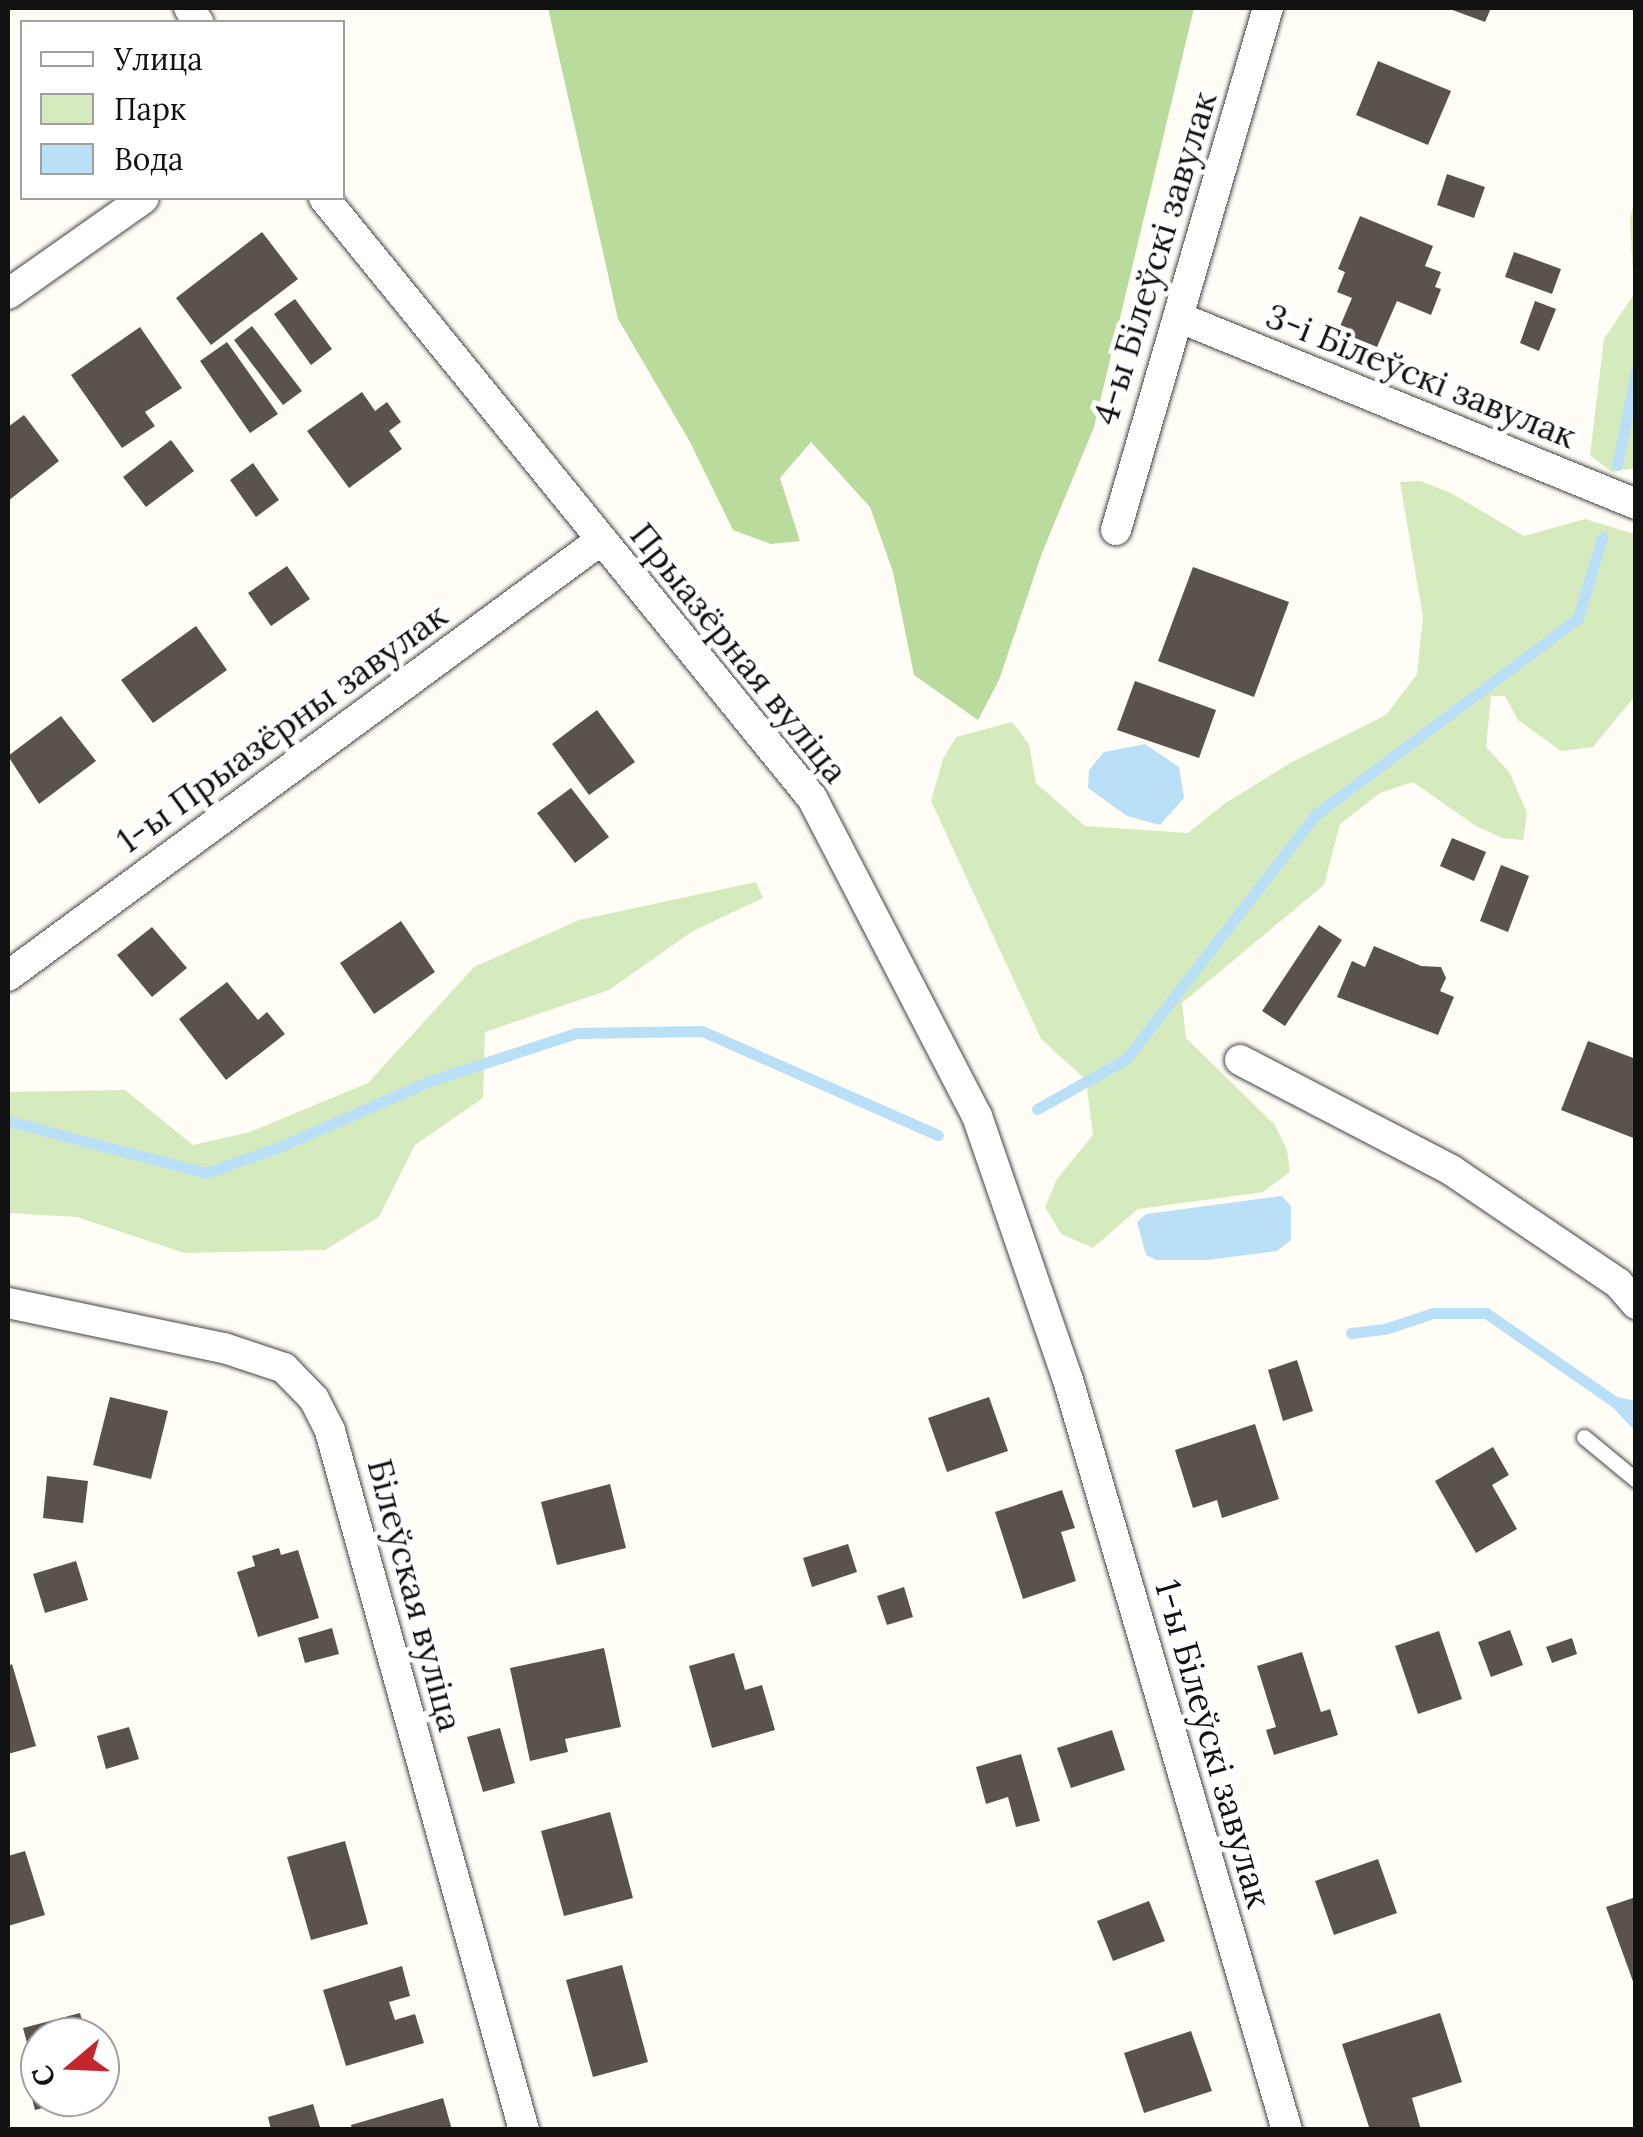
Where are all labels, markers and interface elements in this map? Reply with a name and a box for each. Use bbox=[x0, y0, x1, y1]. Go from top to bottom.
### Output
legend bbox=[20, 20, 345, 200]
text: Улица bbox=[114, 40, 203, 78]
street label: 4-ы Білеўскі завулак bbox=[1084, 86, 1226, 430]
text: Парк bbox=[114, 90, 186, 128]
text: Вода bbox=[114, 140, 183, 178]
street label: 3-і Білеўскі завулак bbox=[1260, 295, 1582, 457]
street label: Прыазёрная вуліца bbox=[621, 515, 857, 791]
street label: 1-ы Прыазёрны завулак bbox=[109, 594, 455, 862]
street label: Білеўская вуліца bbox=[358, 1454, 472, 1736]
street label: 1-ы Білеўскі завулак bbox=[1146, 1575, 1280, 1913]
north arrow bbox=[20, 2017, 120, 2117]
text: С bbox=[23, 2061, 64, 2091]

